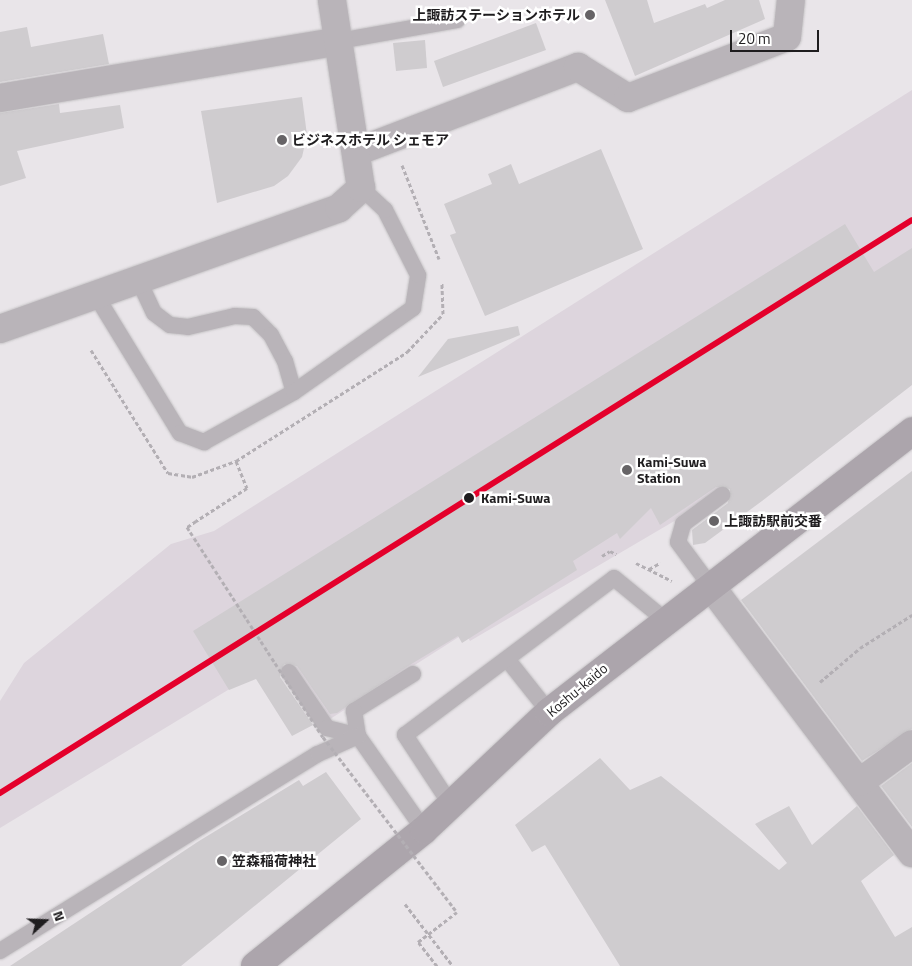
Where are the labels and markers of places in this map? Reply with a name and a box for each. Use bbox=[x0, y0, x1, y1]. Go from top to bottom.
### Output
place label: 上諏訪ステーションホテル bbox=[412, 7, 580, 23]
marker: 上諏訪ステーションホテル bbox=[584, 9, 596, 21]
place label: ビジネスホテル シェモア bbox=[292, 132, 449, 148]
marker: ビジネスホテル シェモア bbox=[276, 134, 288, 146]
place label: Kami-Suwa Station bbox=[637, 454, 707, 487]
marker: Kami-Suwa Station bbox=[621, 464, 633, 476]
marker: Kami-Suwa bbox=[461, 490, 477, 506]
place label: Kami-Suwa bbox=[481, 490, 551, 506]
place label: 上諏訪駅前交番 bbox=[724, 513, 822, 529]
marker: 上諏訪駅前交番 bbox=[708, 515, 720, 527]
place label: 笠森稲荷神社 bbox=[232, 853, 316, 869]
marker: 笠森稲荷神社 bbox=[216, 855, 228, 867]

